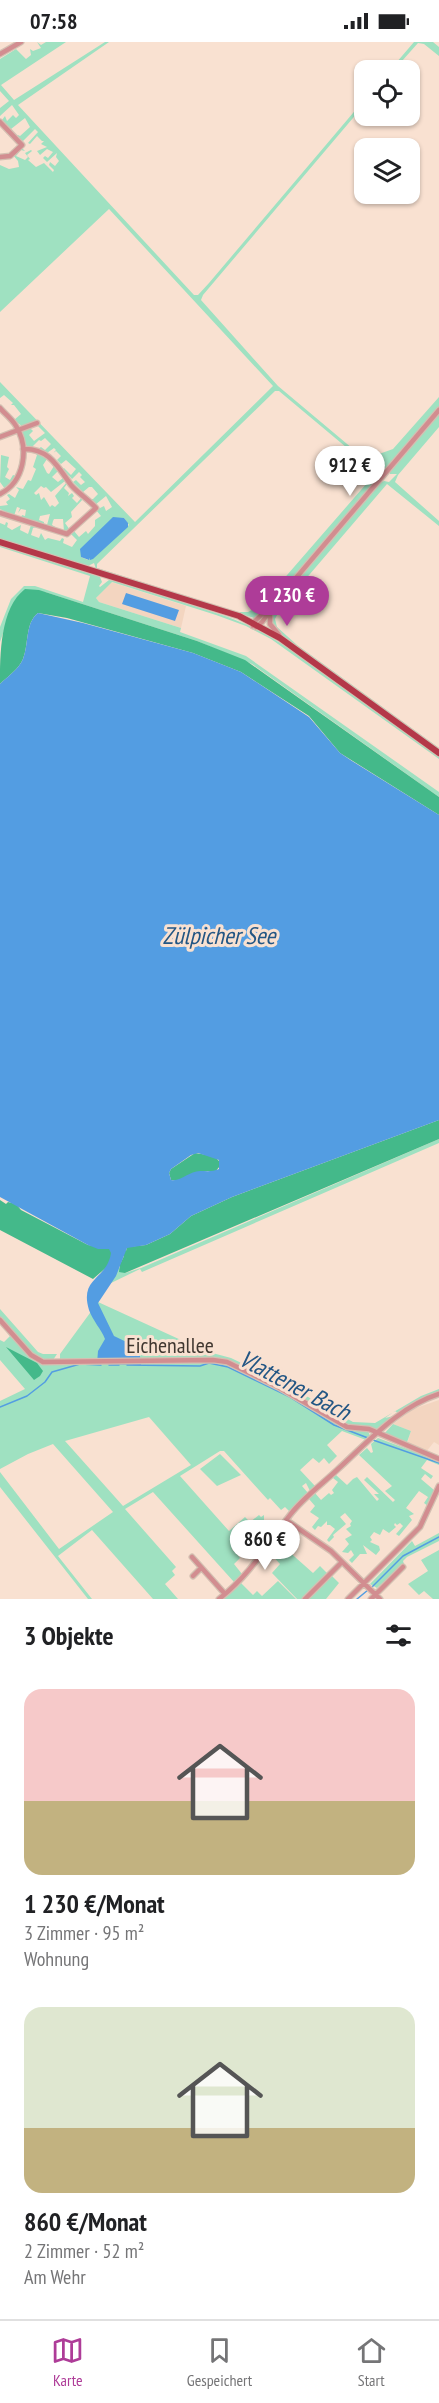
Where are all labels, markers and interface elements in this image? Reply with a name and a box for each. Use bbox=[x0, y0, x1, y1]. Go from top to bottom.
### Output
text: 07:58 bbox=[30, 7, 78, 35]
map controls bbox=[354, 60, 420, 204]
button: locate bbox=[354, 60, 420, 126]
button: layers bbox=[354, 138, 420, 204]
pin: 912 € bbox=[308, 446, 392, 497]
text: 912 € bbox=[329, 452, 371, 478]
pin: 1 230 € bbox=[232, 576, 342, 627]
text: 1 230 € bbox=[259, 582, 315, 608]
water label: Zülpicher See bbox=[163, 920, 277, 951]
street label: Eichenallee bbox=[126, 1331, 214, 1359]
water label: Vlattener Bach bbox=[234, 1343, 357, 1428]
pin: 860 € bbox=[223, 1520, 307, 1571]
text: 860 € bbox=[244, 1526, 286, 1552]
text: 3 Objekte bbox=[24, 1619, 114, 1652]
icon: filters bbox=[382, 1619, 415, 1652]
icon: home bbox=[166, 1728, 274, 1836]
text: 1 230 €/Monat bbox=[24, 1887, 165, 1920]
text: 3 Zimmer · 95 m² bbox=[24, 1920, 144, 1946]
text: Wohnung bbox=[24, 1946, 89, 1972]
icon: home bbox=[166, 2046, 274, 2154]
text: 860 €/Monat bbox=[24, 2205, 147, 2238]
text: 2 Zimmer · 52 m² bbox=[24, 2238, 144, 2264]
text: Am Wehr bbox=[24, 2264, 86, 2290]
tab: Karte bbox=[51, 2334, 84, 2390]
tab: Gespeichert bbox=[187, 2334, 252, 2390]
tab: Start bbox=[355, 2334, 388, 2390]

